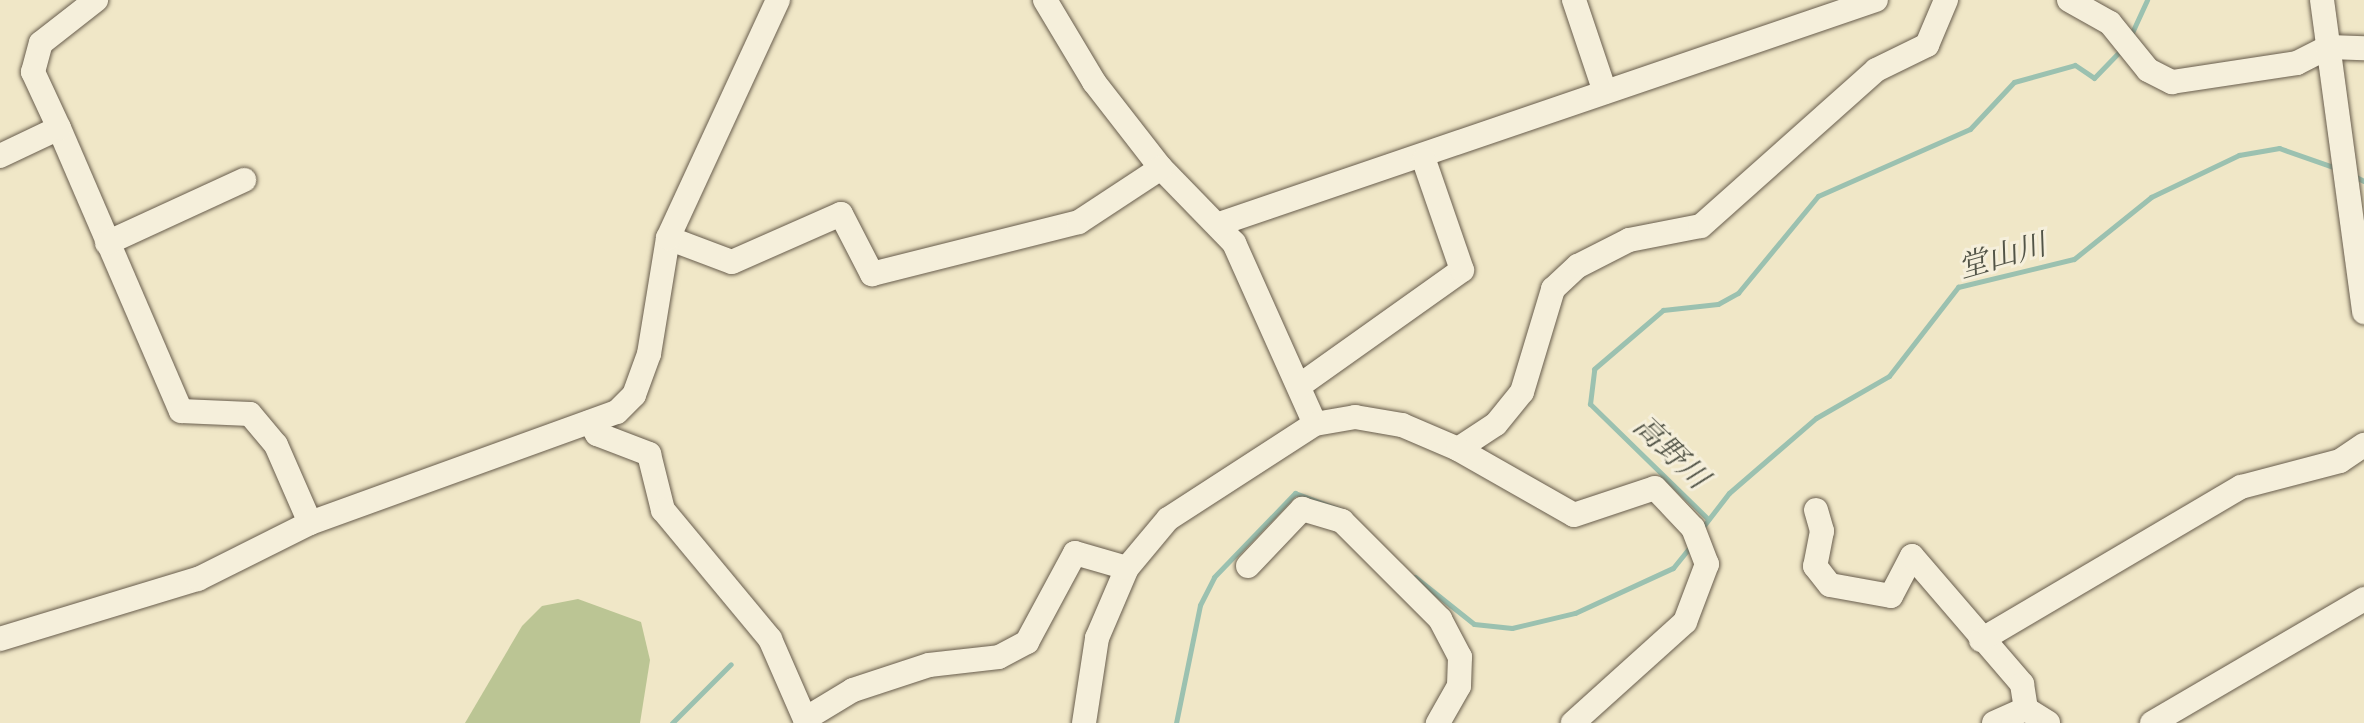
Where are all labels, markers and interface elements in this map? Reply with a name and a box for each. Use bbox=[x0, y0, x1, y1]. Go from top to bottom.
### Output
water label: 堂山川 bbox=[1954, 226, 2050, 286]
water label: 高野川 bbox=[1626, 408, 1716, 496]

